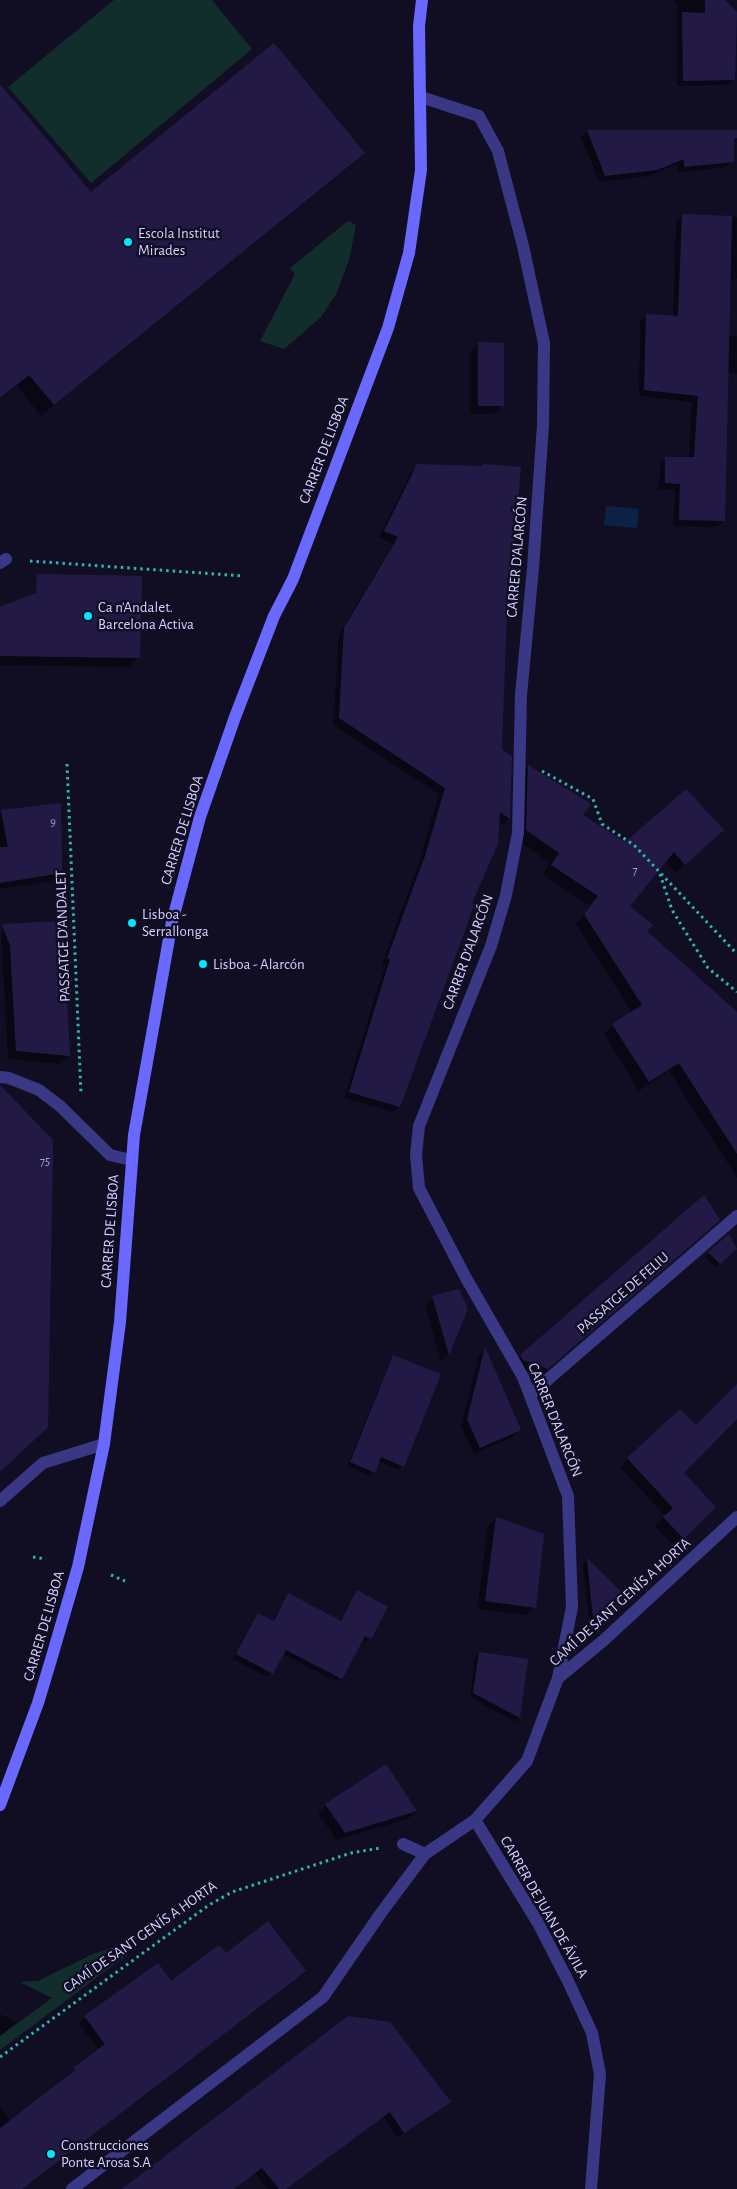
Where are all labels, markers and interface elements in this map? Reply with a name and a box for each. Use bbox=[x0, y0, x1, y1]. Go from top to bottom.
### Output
place label: Escola Institut Mirades bbox=[138, 224, 220, 259]
marker: Escola Institut Mirades bbox=[122, 236, 134, 248]
street label: CARRER DE LISBOA bbox=[295, 394, 353, 506]
street label: CARRER D'ALARCÓN bbox=[503, 496, 531, 618]
place label: Ca n'Andalet. Barcelona Activa bbox=[98, 598, 194, 633]
marker: Ca n'Andalet. Barcelona Activa bbox=[82, 610, 94, 622]
street label: CARRER DE LISBOA bbox=[157, 773, 207, 887]
house number: 9 bbox=[50, 815, 56, 829]
house number: 7 bbox=[632, 863, 638, 877]
street label: PASSATGE D'ANDALET bbox=[52, 870, 74, 1002]
street label: CARRER D'ALARCÓN bbox=[439, 892, 497, 1012]
place label: Lisboa - Serrallonga bbox=[142, 905, 209, 940]
marker: Lisboa - Serrallonga bbox=[126, 917, 138, 929]
place label: Lisboa - Alarcón bbox=[213, 955, 305, 973]
marker: Lisboa - Alarcón bbox=[197, 958, 209, 970]
house number: 75 bbox=[40, 1154, 50, 1168]
street label: CARRER DE LISBOA bbox=[97, 1174, 123, 1288]
street label: PASSATGE DE FELIU bbox=[573, 1248, 673, 1338]
street label: CARRER D'ALARCÓN bbox=[524, 1360, 586, 1480]
street label: CAMÍ DE SANT GENÍS A HORTA bbox=[546, 1534, 694, 1670]
street label: CARRER DE LISBOA bbox=[20, 1569, 68, 1683]
street label: CARRER DE JUAN DE ÁVILA bbox=[496, 1833, 592, 1981]
street label: CAMÍ DE SANT GENÍS A HORTA bbox=[60, 1877, 220, 1997]
place label: Construcciones Ponte Arosa S.A bbox=[61, 2136, 151, 2171]
marker: Construcciones Ponte Arosa S.A bbox=[45, 2148, 57, 2160]

